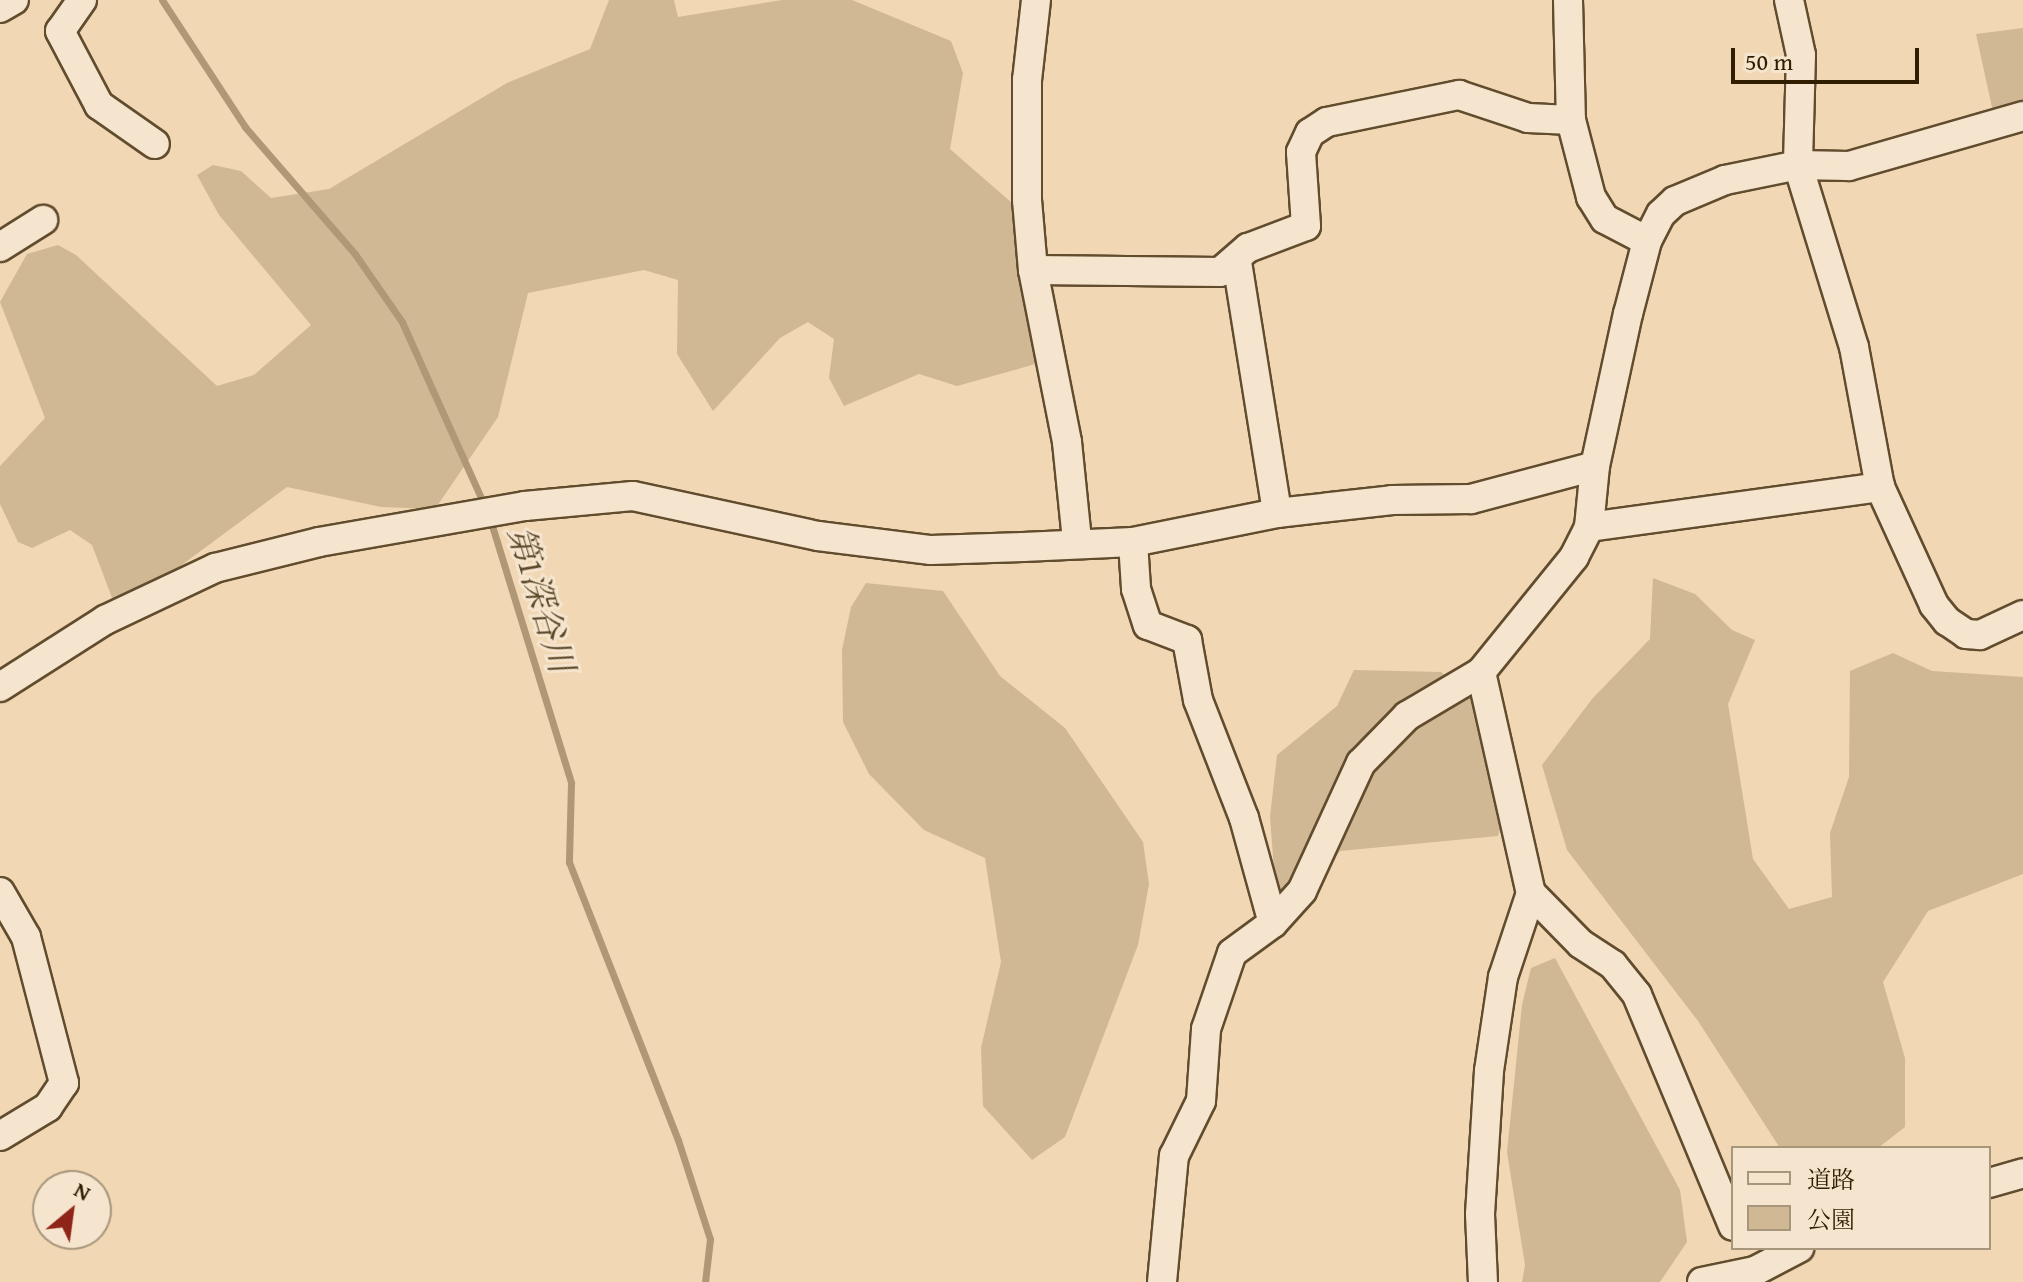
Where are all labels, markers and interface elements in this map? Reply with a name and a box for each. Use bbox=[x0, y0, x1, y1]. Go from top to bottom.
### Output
scale bar bbox=[1735, 32, 1923, 82]
text: 50 m bbox=[1745, 44, 1793, 79]
water label: 第1深谷川 bbox=[501, 521, 583, 677]
legend bbox=[1731, 1146, 1991, 1250]
text: 道路 bbox=[1807, 1162, 1855, 1197]
north arrow bbox=[32, 1170, 112, 1250]
text: N bbox=[68, 1173, 97, 1208]
text: 公園 bbox=[1807, 1202, 1855, 1237]

